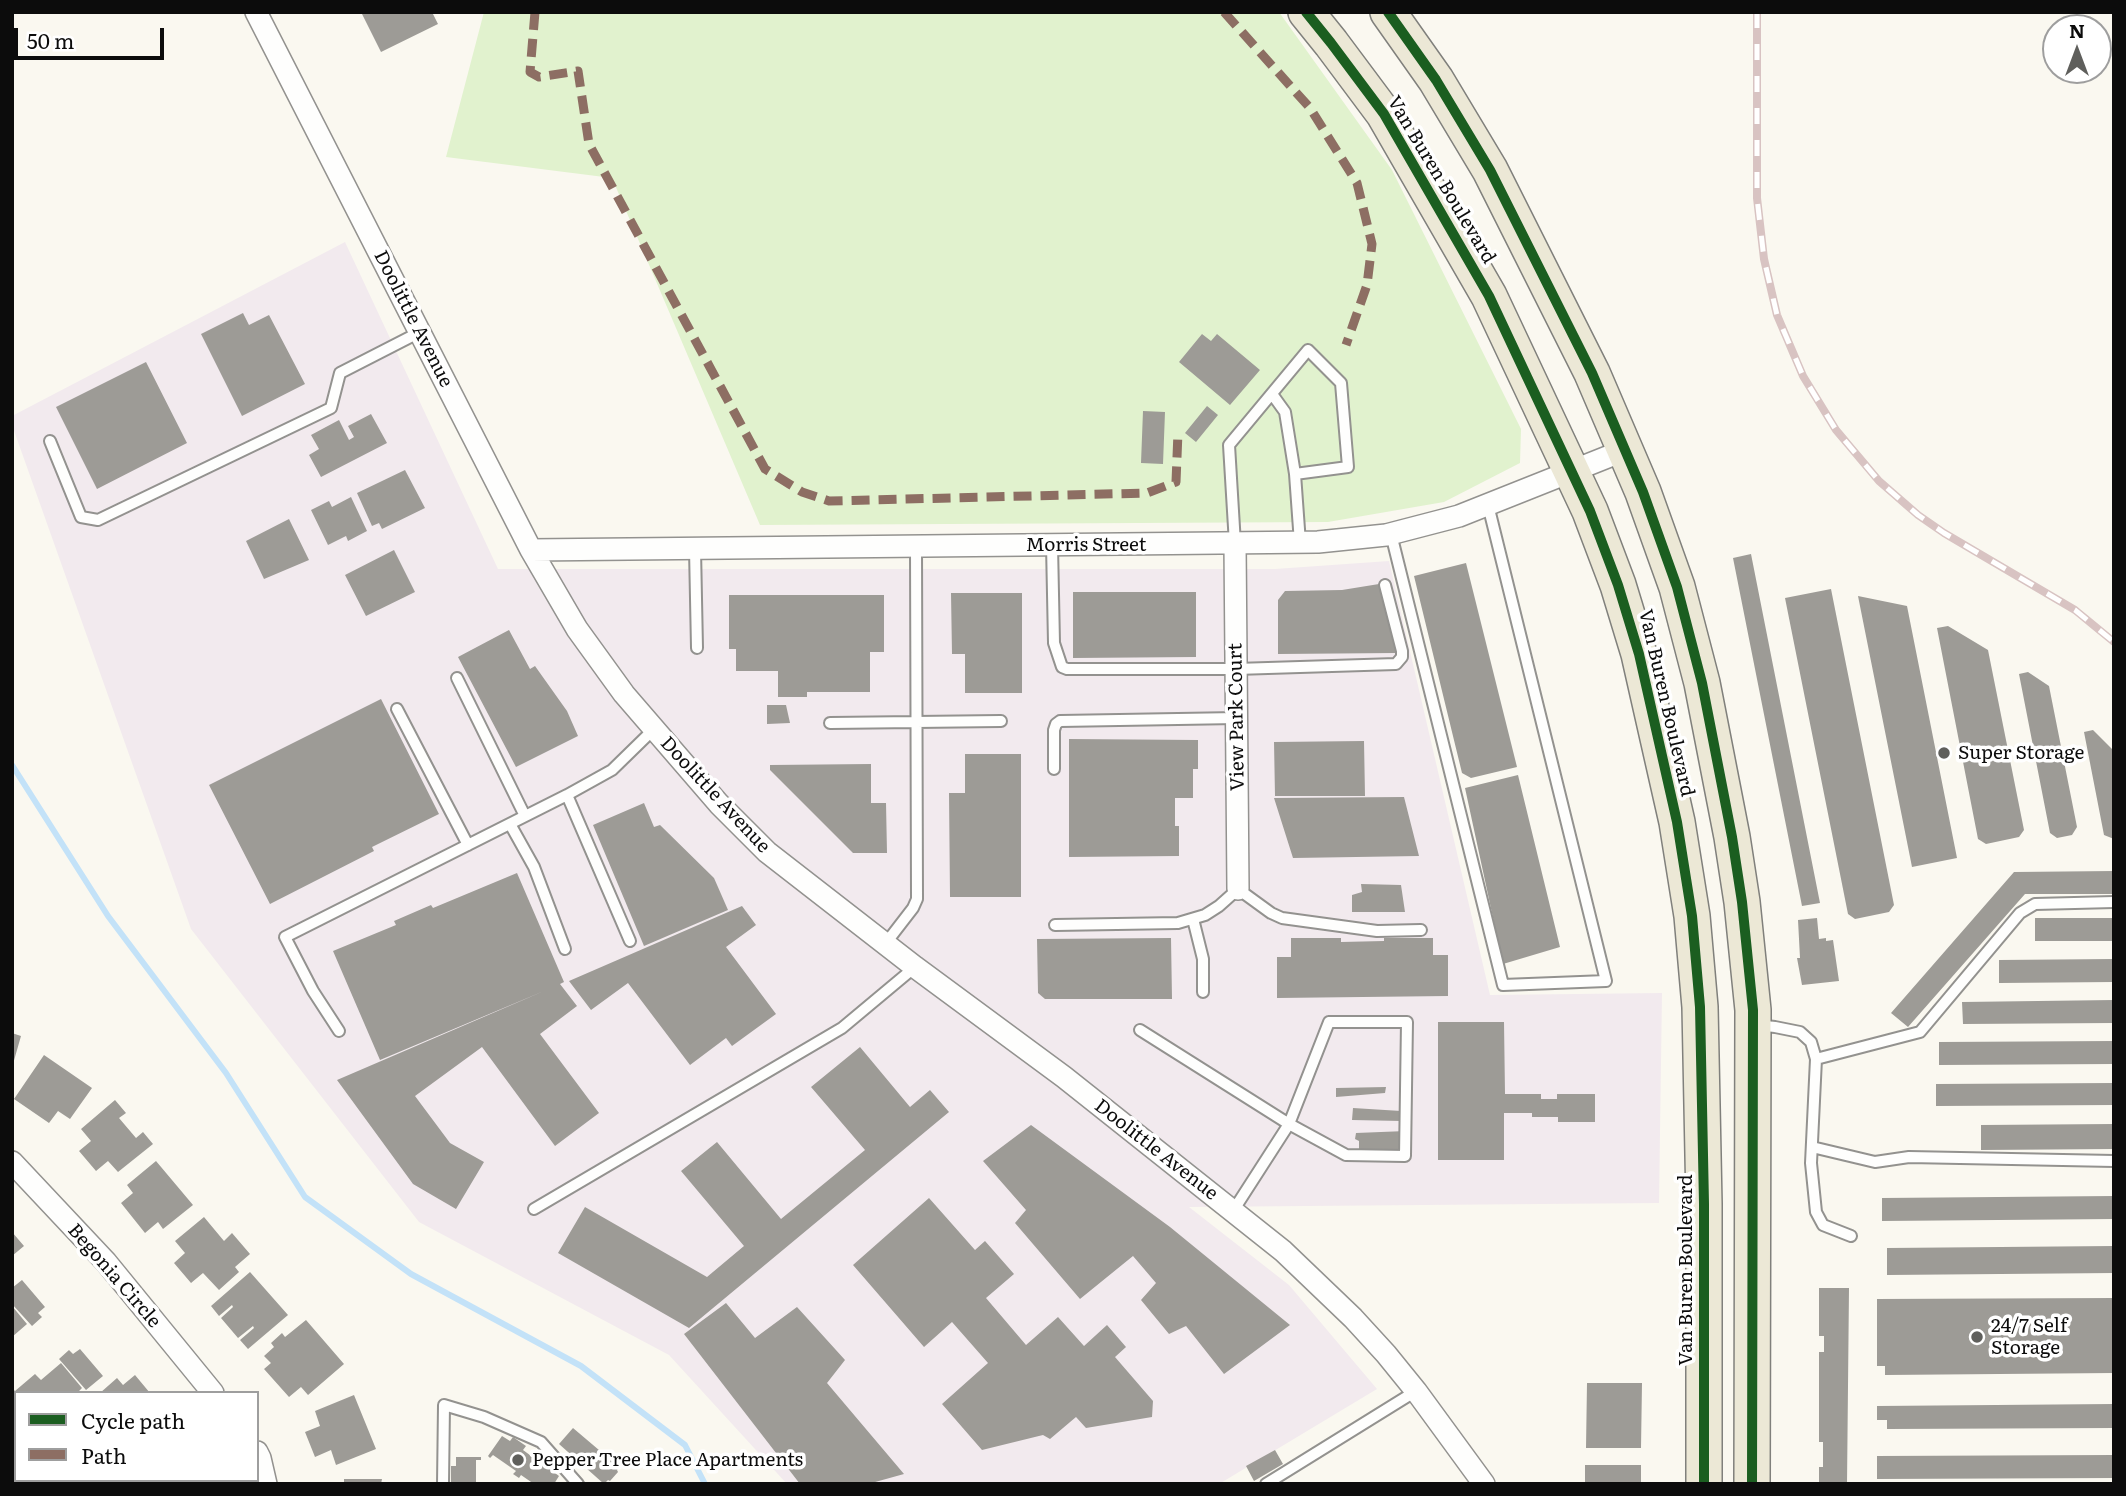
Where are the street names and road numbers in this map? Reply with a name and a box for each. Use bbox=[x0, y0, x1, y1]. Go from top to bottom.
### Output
street label: Van Buren Boulevard bbox=[1382, 92, 1500, 268]
street label: Doolittle Avenue bbox=[369, 247, 457, 391]
street label: Morris Street bbox=[1026, 534, 1146, 556]
street label: Van Buren Boulevard bbox=[1633, 607, 1699, 799]
street label: View Park Court bbox=[1224, 643, 1250, 791]
street label: Doolittle Avenue bbox=[655, 732, 775, 858]
street label: Doolittle Avenue bbox=[1090, 1095, 1222, 1205]
street label: Van Buren Boulevard bbox=[1675, 1174, 1697, 1366]
street label: Begonia Circle bbox=[63, 1219, 165, 1333]

